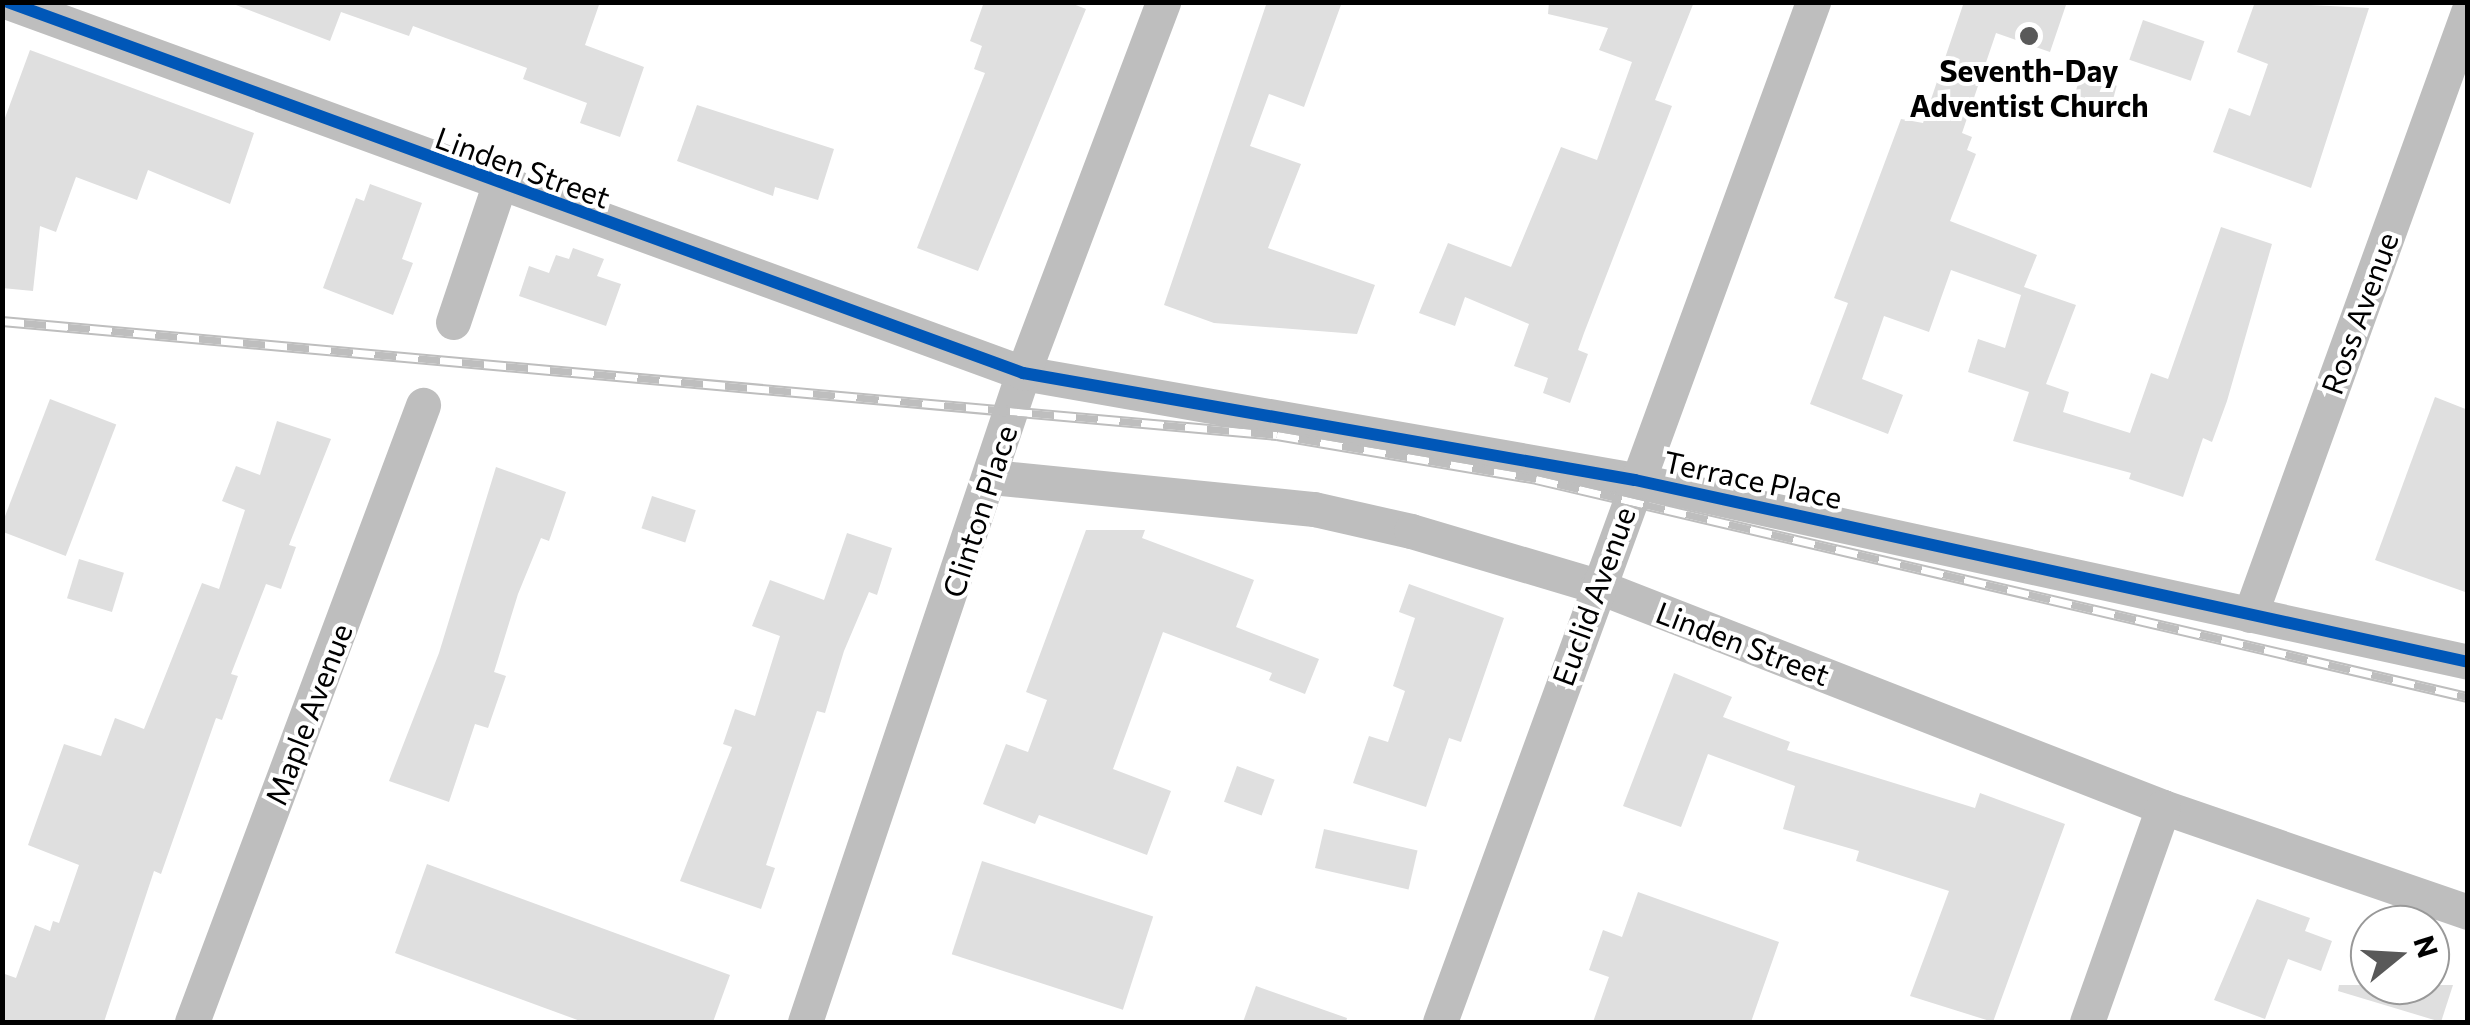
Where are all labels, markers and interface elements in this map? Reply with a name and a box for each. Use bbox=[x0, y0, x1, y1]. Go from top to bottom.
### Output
marker: Seventh-Day Adventist Church bbox=[2018, 25, 2040, 47]
place label: Seventh-Day Adventist Church bbox=[1909, 52, 2149, 122]
street label: Linden Street bbox=[431, 119, 615, 215]
street label: Ross Avenue bbox=[2313, 227, 2405, 399]
street label: Clinton Place bbox=[934, 420, 1024, 602]
street label: Terrace Place bbox=[1661, 443, 1845, 515]
street label: Euclid Avenue bbox=[1544, 502, 1642, 690]
street label: Linden Street bbox=[1651, 593, 1835, 693]
street label: Maple Avenue bbox=[257, 618, 359, 810]
north arrow bbox=[2350, 905, 2450, 1005]
text: N bbox=[2407, 931, 2446, 962]

